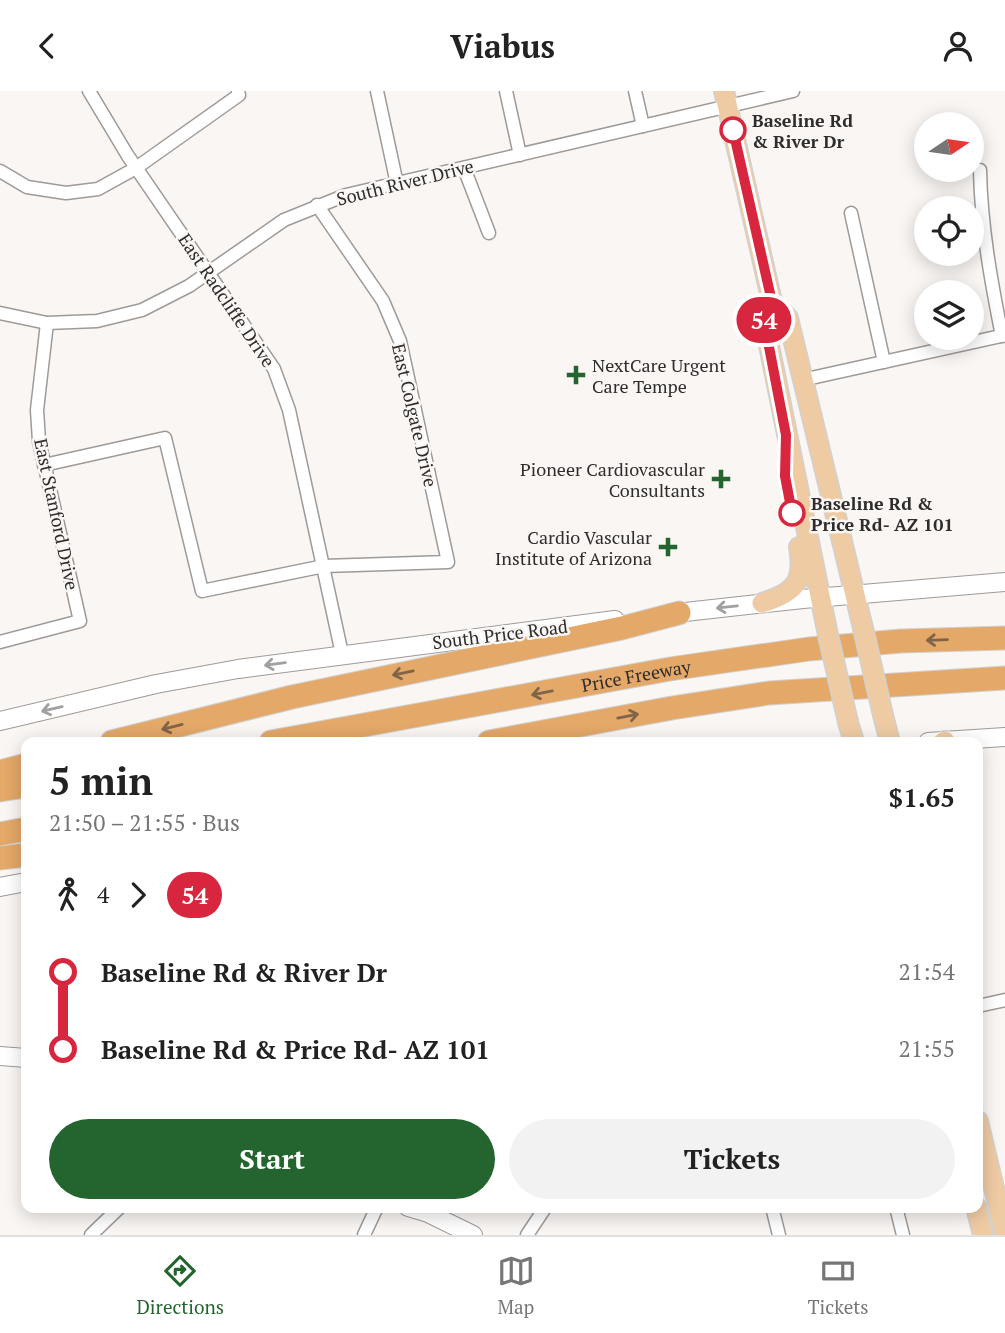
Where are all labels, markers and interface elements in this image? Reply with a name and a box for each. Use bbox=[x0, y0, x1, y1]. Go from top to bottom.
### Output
text: Viabus bbox=[450, 25, 555, 67]
icon: back bbox=[28, 27, 66, 65]
icon: person bbox=[939, 27, 977, 65]
place label: Baseline Rd & River Dr bbox=[752, 108, 853, 153]
north arrow bbox=[914, 112, 984, 182]
map controls bbox=[914, 112, 984, 350]
marker: Baseline Rd & River Dr bbox=[720, 117, 746, 143]
street label: South River Drive bbox=[334, 153, 476, 211]
button: locate bbox=[914, 196, 984, 266]
street label: East Radcliffe Drive bbox=[173, 228, 281, 372]
button: layers bbox=[914, 280, 984, 350]
line badge: 54 bbox=[732, 297, 796, 343]
text: 54 bbox=[750, 304, 778, 336]
street label: East Colgate Drive bbox=[387, 341, 443, 489]
place label: NextCare Urgent Care Tempe bbox=[592, 353, 726, 398]
marker: NextCare Urgent Care Tempe bbox=[566, 365, 586, 385]
street label: East Stanford Drive bbox=[29, 436, 85, 592]
place label: Pioneer Cardiovascular Consultants bbox=[520, 457, 705, 502]
marker: Pioneer Cardiovascular Consultants bbox=[711, 469, 731, 489]
place label: Baseline Rd & Price Rd- AZ 101 bbox=[811, 491, 954, 536]
marker: Baseline Rd & Price Rd- AZ 101 bbox=[779, 500, 805, 526]
place label: Cardio Vascular Institute of Arizona bbox=[495, 525, 652, 570]
marker: Cardio Vascular Institute of Arizona bbox=[658, 537, 678, 557]
one-way arrow bbox=[717, 601, 739, 614]
street label: South Price Road bbox=[431, 614, 569, 654]
one-way arrow bbox=[926, 633, 949, 646]
street label: Price Freeway bbox=[579, 654, 693, 697]
one-way arrow bbox=[264, 658, 287, 671]
one-way arrow bbox=[392, 666, 415, 680]
one-way arrow bbox=[531, 686, 554, 700]
one-way arrow bbox=[41, 703, 64, 716]
one-way arrow bbox=[616, 709, 639, 722]
one-way arrow bbox=[161, 721, 184, 734]
text: 5 min bbox=[49, 756, 153, 806]
text: $1.65 bbox=[889, 780, 955, 814]
text: 21:50 – 21:55 · Bus bbox=[49, 807, 240, 838]
icon: walk bbox=[49, 876, 87, 914]
icon: forward bbox=[119, 876, 157, 914]
text: 4 bbox=[97, 879, 109, 910]
text: 54 bbox=[181, 879, 208, 911]
text: Baseline Rd & River Dr bbox=[101, 955, 387, 989]
text: 21:54 bbox=[898, 956, 955, 987]
text: Baseline Rd & Price Rd- AZ 101 bbox=[101, 1032, 490, 1066]
text: 21:55 bbox=[898, 1033, 955, 1064]
button: Start bbox=[49, 1119, 495, 1199]
button: Tickets bbox=[509, 1119, 955, 1199]
tab: Directions bbox=[136, 1252, 224, 1319]
tab: Map bbox=[497, 1252, 535, 1319]
tab: Tickets bbox=[808, 1252, 869, 1319]

